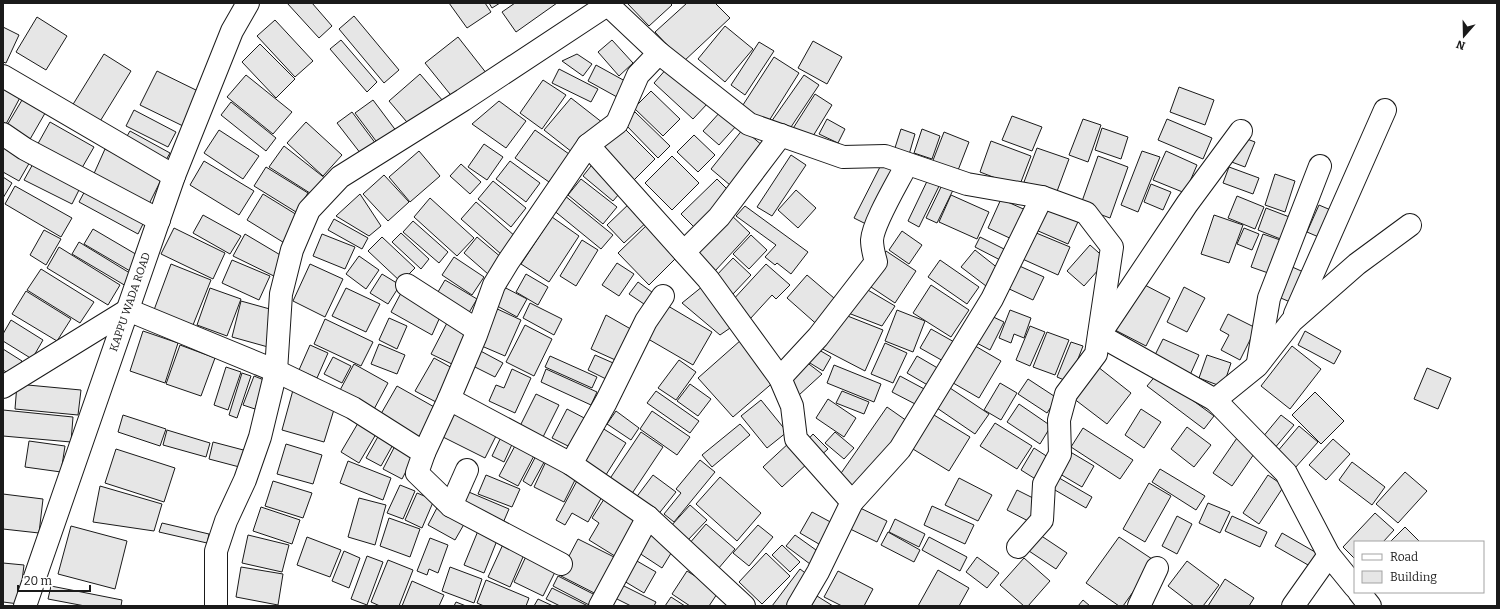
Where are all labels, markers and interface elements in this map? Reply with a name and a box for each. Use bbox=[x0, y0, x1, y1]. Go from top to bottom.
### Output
north arrow bbox=[1444, 16, 1484, 56]
text: N bbox=[1454, 37, 1467, 52]
street label: KAPPU WADA ROAD bbox=[107, 251, 153, 353]
legend bbox=[1354, 541, 1484, 593]
text: Road bbox=[1390, 550, 1418, 564]
scale bar bbox=[18, 567, 90, 593]
text: Building bbox=[1390, 570, 1437, 584]
text: 20 m bbox=[24, 574, 53, 588]

